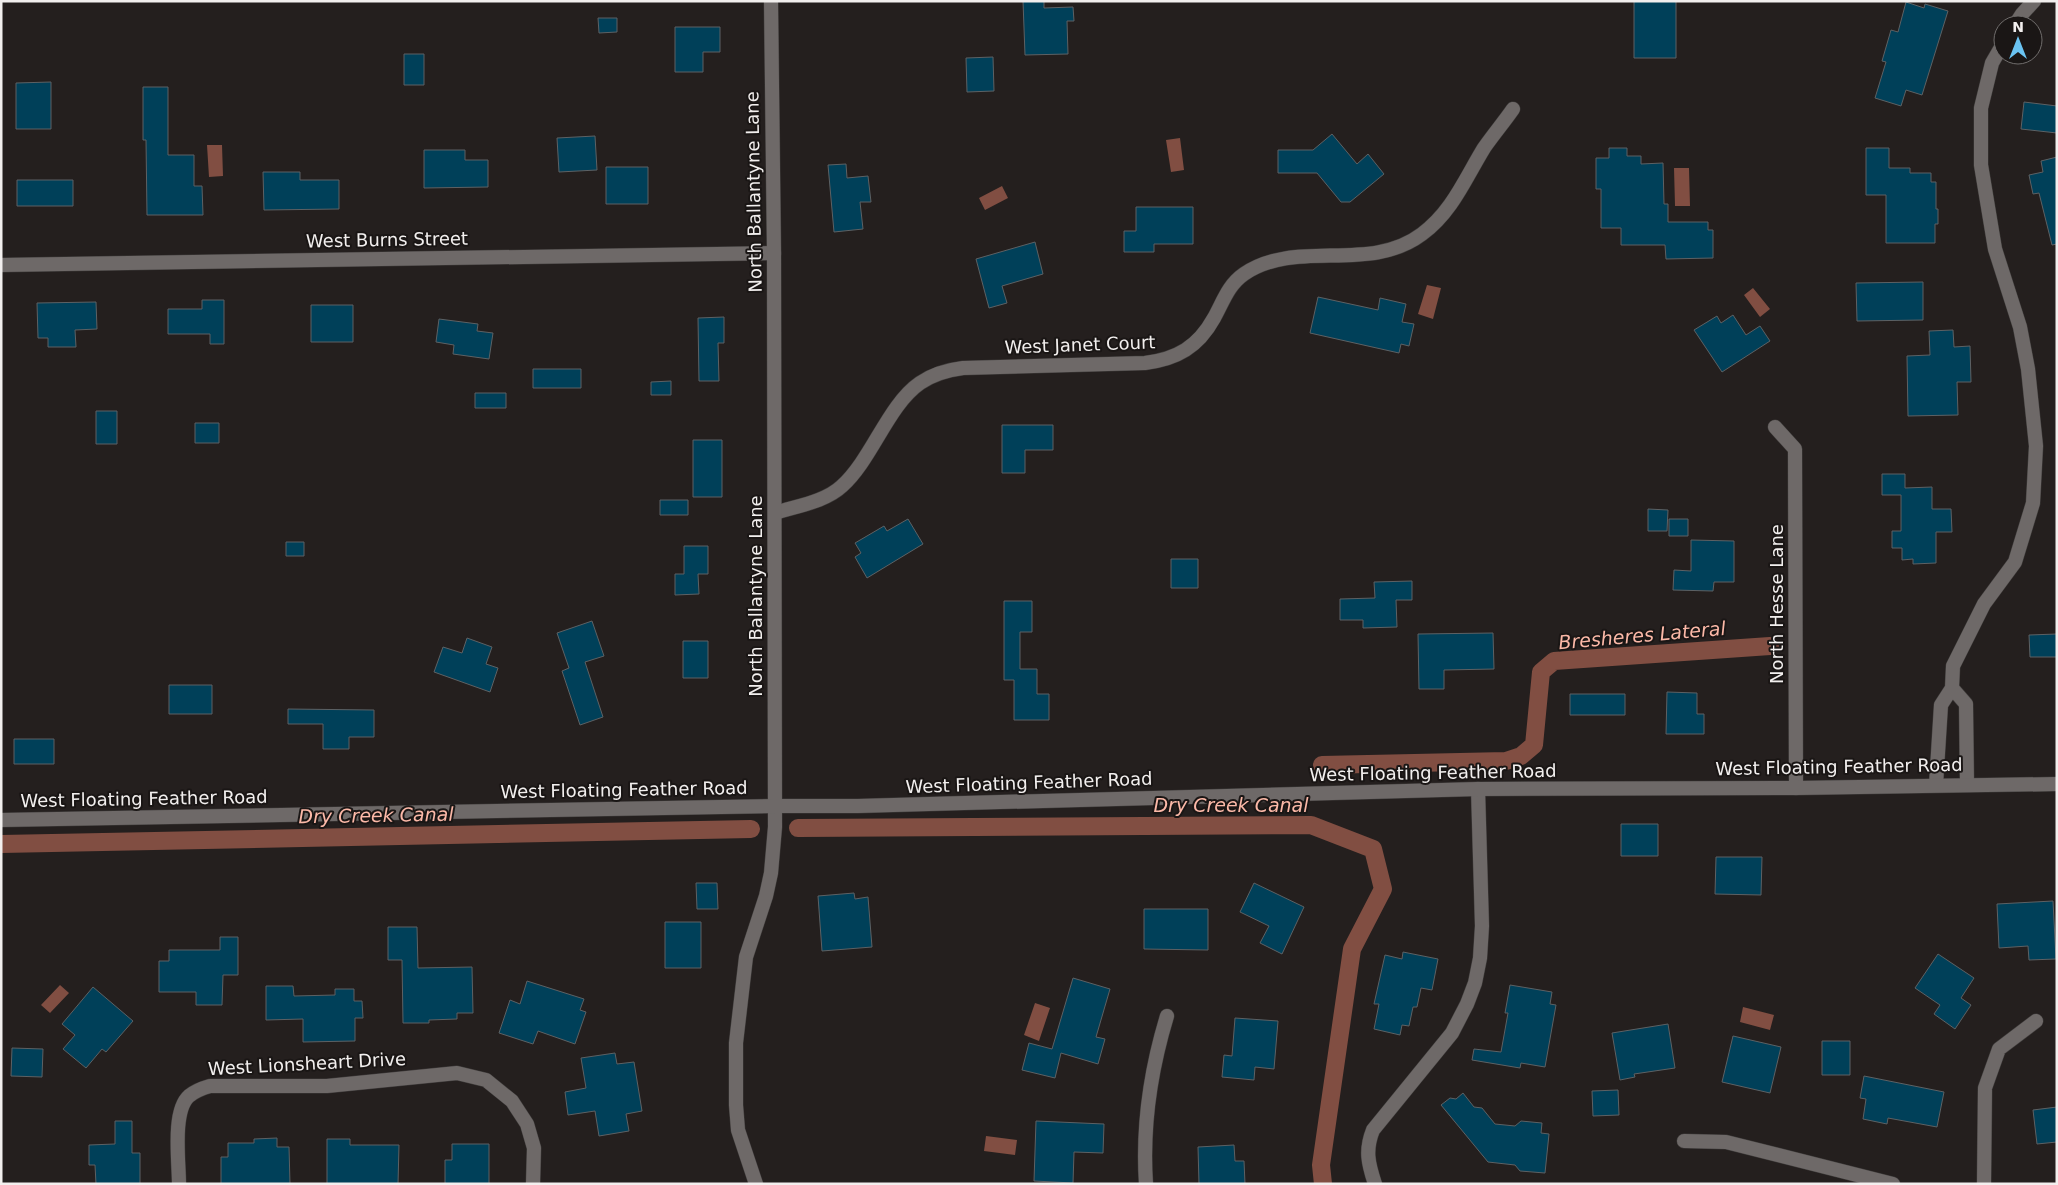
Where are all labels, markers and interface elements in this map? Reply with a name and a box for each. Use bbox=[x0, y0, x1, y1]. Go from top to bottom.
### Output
north arrow bbox=[1993, 15, 2043, 65]
text: N bbox=[2012, 19, 2024, 35]
street label: North Ballantyne Lane bbox=[741, 91, 766, 293]
street label: West Burns Street bbox=[306, 228, 468, 251]
street label: West Janet Court bbox=[1004, 331, 1156, 358]
street label: North Ballantyne Lane bbox=[745, 495, 766, 697]
street label: North Hesse Lane bbox=[1766, 524, 1787, 684]
water label: Bresheres Lateral bbox=[1558, 617, 1727, 653]
street label: West Floating Feather Road bbox=[1715, 754, 1963, 779]
street label: West Floating Feather Road bbox=[1309, 760, 1557, 785]
street label: West Floating Feather Road bbox=[905, 768, 1153, 797]
street label: West Floating Feather Road bbox=[500, 777, 748, 802]
street label: West Floating Feather Road bbox=[20, 786, 268, 811]
water label: Dry Creek Canal bbox=[1153, 794, 1309, 816]
water label: Dry Creek Canal bbox=[298, 803, 454, 827]
street label: West Lionsheart Drive bbox=[207, 1048, 407, 1079]

